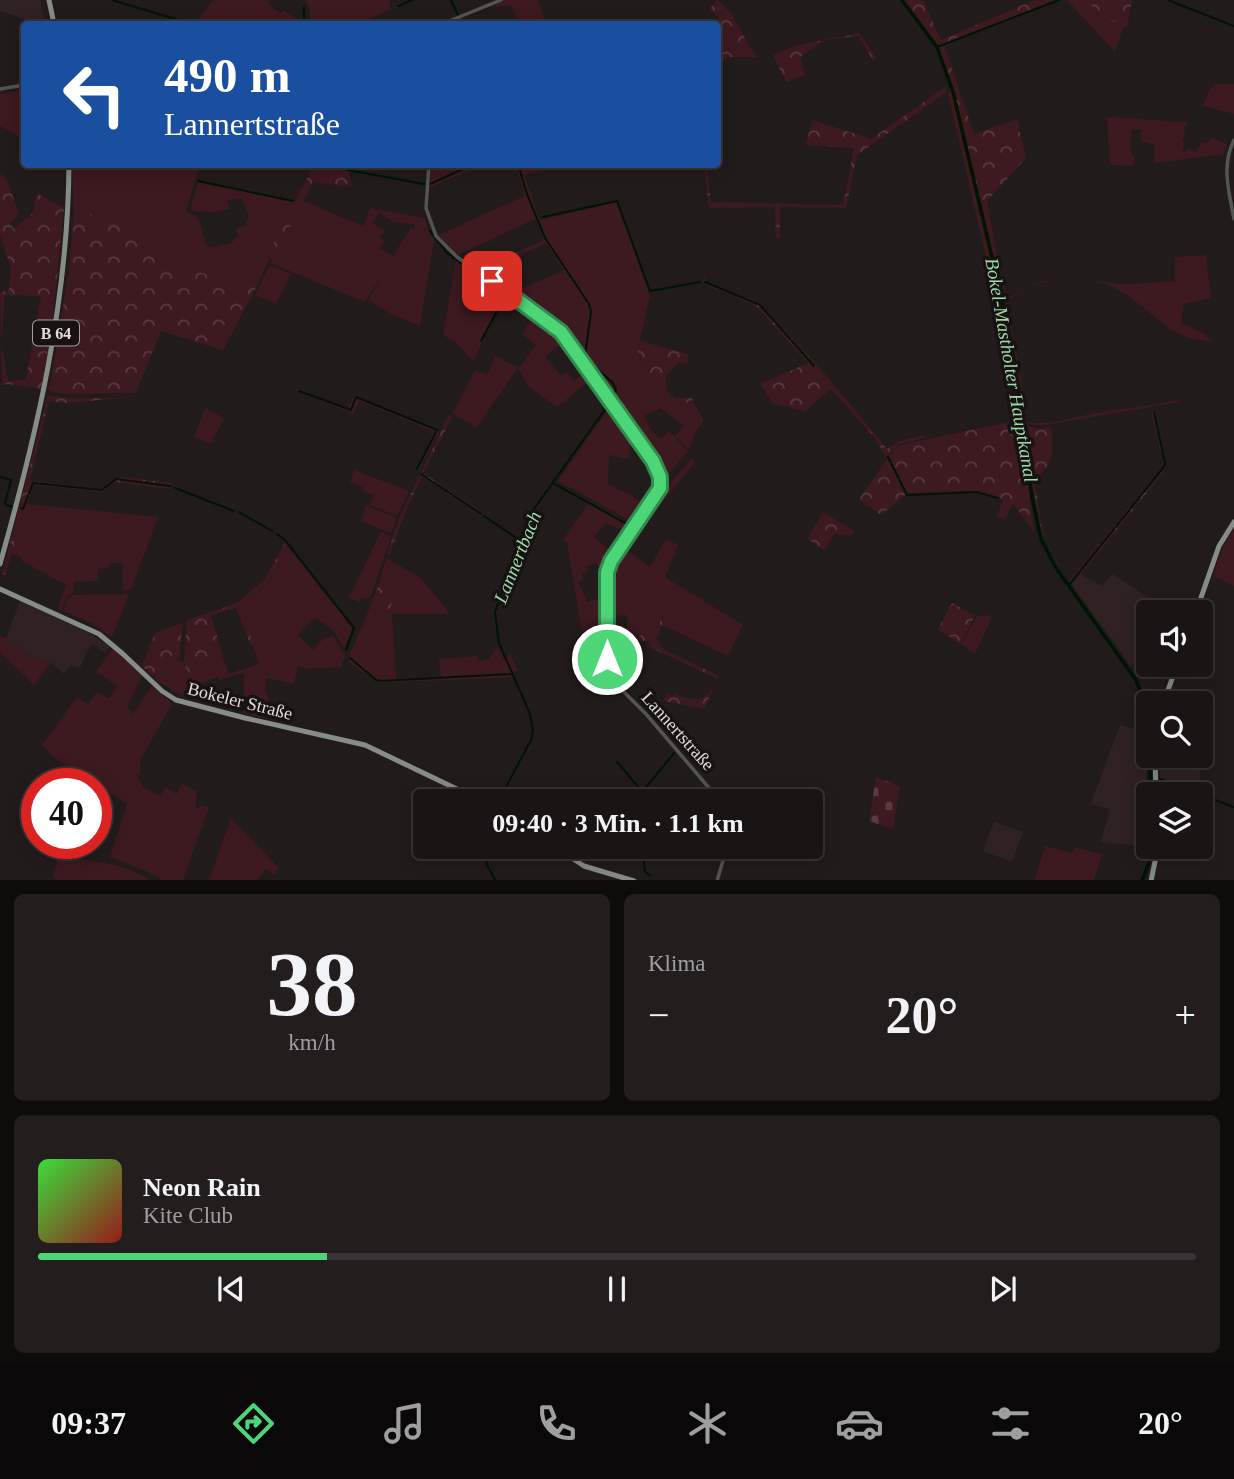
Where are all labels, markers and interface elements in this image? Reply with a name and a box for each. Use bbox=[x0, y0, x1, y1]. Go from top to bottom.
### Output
text: 490 m bbox=[164, 48, 291, 103]
icon: left bbox=[49, 49, 140, 140]
text: Lannertstraße bbox=[164, 106, 340, 142]
pin bbox=[462, 251, 522, 311]
water label: Bokel-Mastholter Hauptkanal bbox=[981, 256, 1042, 484]
icon: arrive bbox=[473, 262, 511, 300]
road number: B 64 bbox=[33, 320, 79, 346]
water label: Lannertbach bbox=[489, 508, 545, 607]
map controls bbox=[1136, 600, 1213, 859]
button: sound bbox=[1136, 600, 1213, 677]
position arrow bbox=[570, 622, 644, 696]
street label: Bokeler Straße bbox=[185, 678, 295, 724]
street label: Lannertstraße bbox=[637, 688, 719, 774]
button: search bbox=[1136, 691, 1213, 768]
speed limit sign: 40 bbox=[21, 768, 112, 859]
button: layers bbox=[1136, 782, 1213, 859]
text: 09:40 · 3 Min. · 1.1 km bbox=[492, 809, 744, 838]
text: 38 bbox=[267, 934, 358, 1035]
text: Klima bbox=[648, 951, 706, 976]
text: 20° bbox=[886, 987, 958, 1044]
text: − bbox=[648, 994, 669, 1036]
text: + bbox=[1175, 994, 1196, 1036]
text: km/h bbox=[288, 1030, 336, 1055]
text: Neon Rain bbox=[143, 1173, 261, 1202]
text: Kite Club bbox=[143, 1203, 233, 1228]
icon: previous bbox=[212, 1270, 250, 1308]
icon: pause bbox=[598, 1270, 636, 1308]
icon: next bbox=[984, 1270, 1022, 1308]
icon: directions bbox=[229, 1399, 278, 1448]
icon: music bbox=[380, 1399, 429, 1448]
icon: phone bbox=[532, 1399, 581, 1448]
icon: climate bbox=[683, 1399, 732, 1448]
icon: car bbox=[835, 1399, 884, 1448]
icon: filters bbox=[986, 1399, 1035, 1448]
text: 09:37 bbox=[51, 1405, 126, 1441]
text: 20° bbox=[1138, 1405, 1183, 1441]

